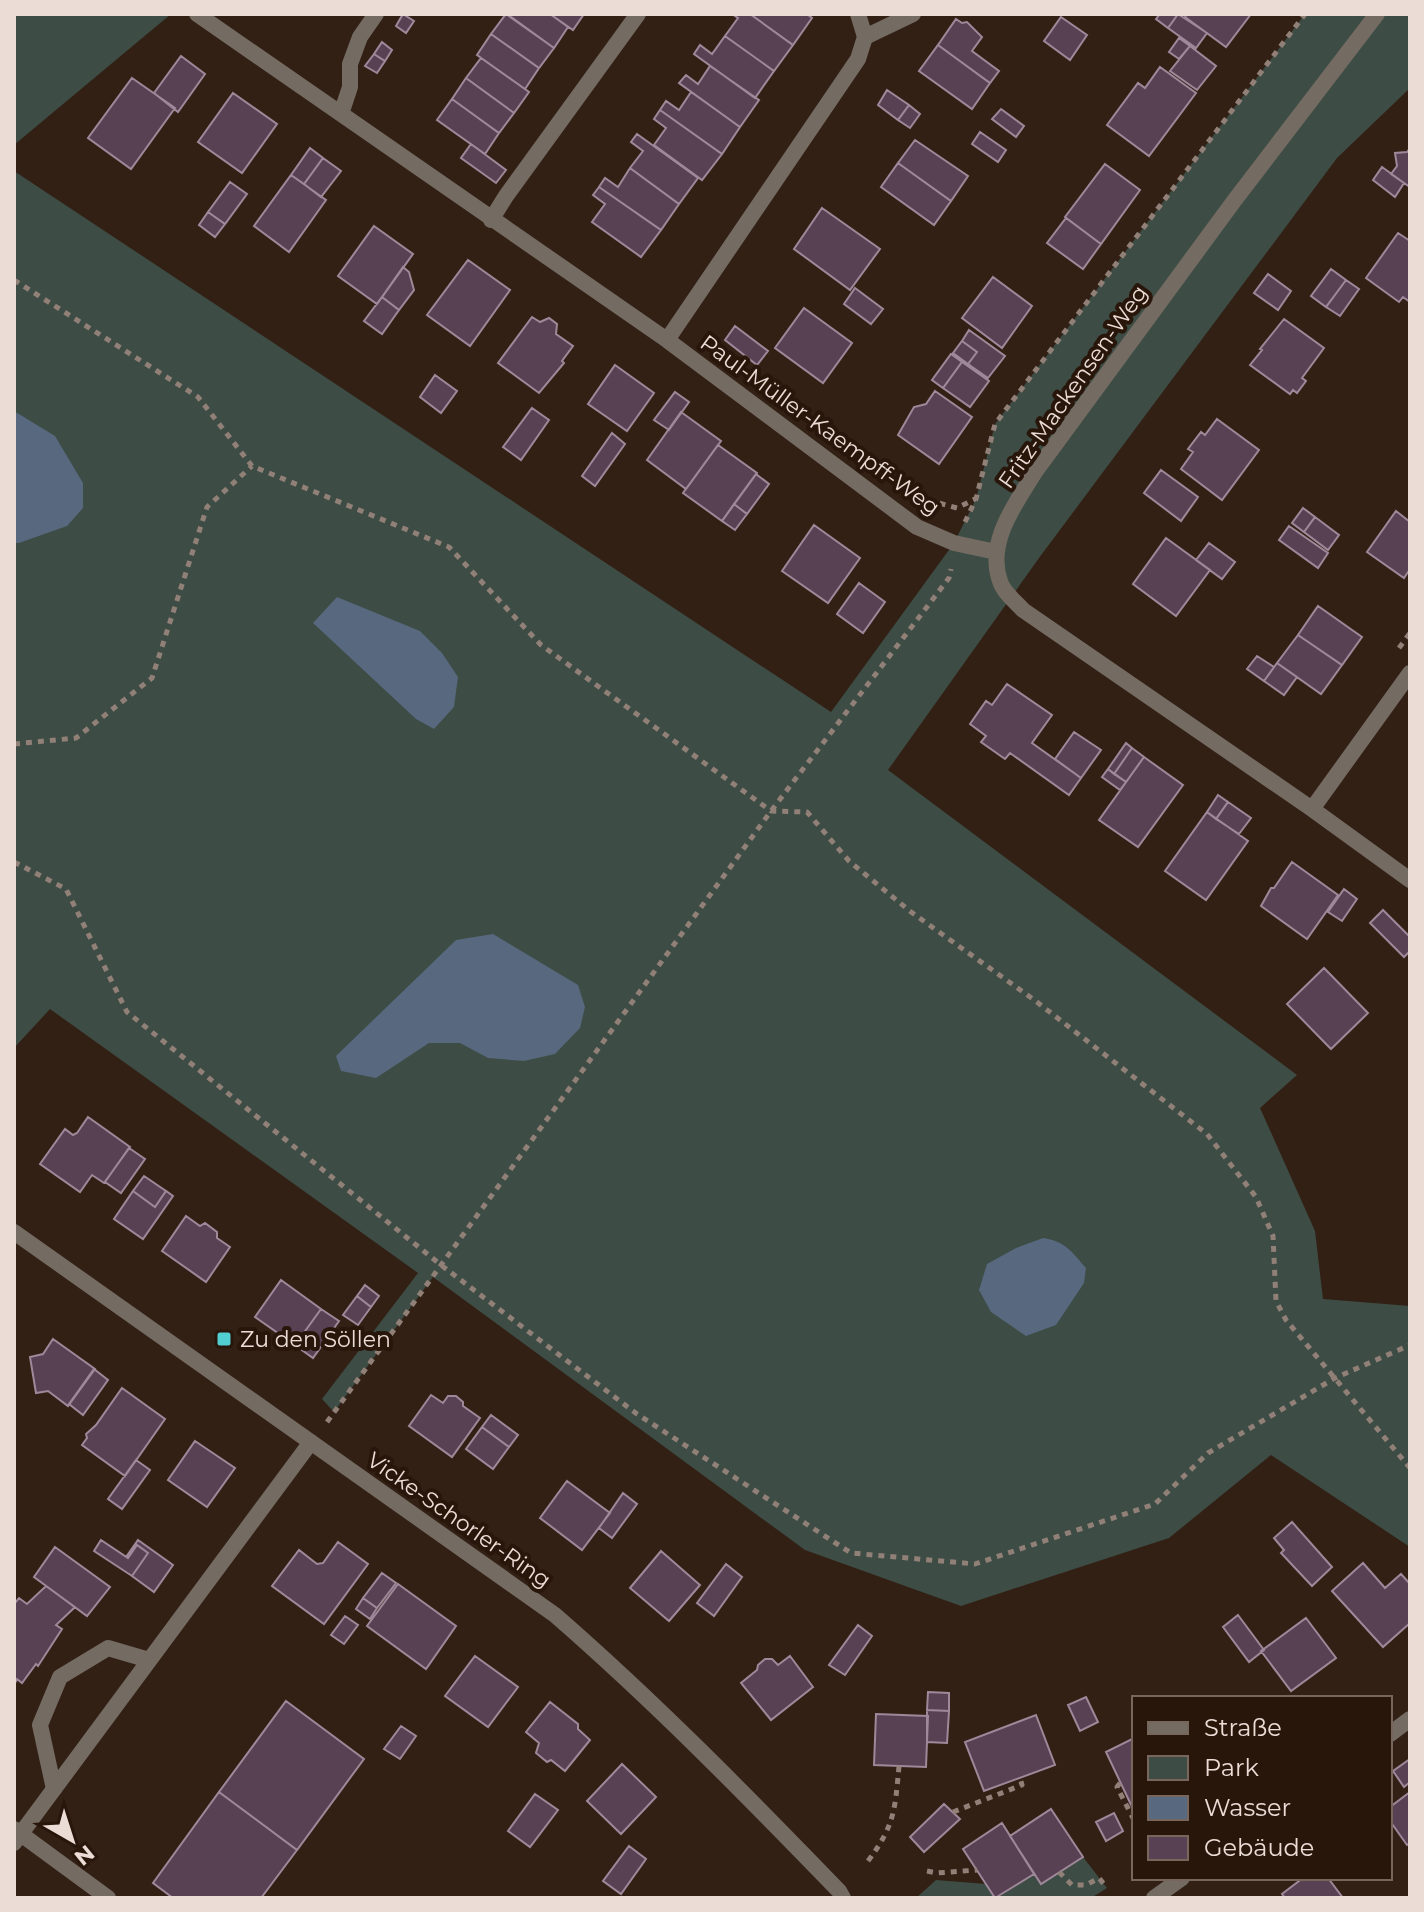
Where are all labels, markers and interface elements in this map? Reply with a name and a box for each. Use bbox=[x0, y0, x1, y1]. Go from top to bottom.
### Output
street label: Fritz-Mackensen-Weg bbox=[993, 280, 1153, 494]
street label: Paul-Müller-Kaempff-Weg bbox=[695, 329, 945, 521]
place label: Zu den Söllen bbox=[240, 1326, 391, 1353]
marker: Zu den Söllen bbox=[215, 1330, 233, 1348]
street label: Vicke-Schorler-Ring bbox=[362, 1446, 556, 1594]
legend bbox=[1132, 1696, 1392, 1880]
text: Straße bbox=[1204, 1713, 1282, 1742]
text: Park bbox=[1204, 1753, 1259, 1782]
text: Wasser bbox=[1204, 1793, 1291, 1822]
north arrow bbox=[32, 1800, 112, 1880]
text: Gebäude bbox=[1204, 1833, 1314, 1862]
text: N bbox=[69, 1839, 100, 1871]

